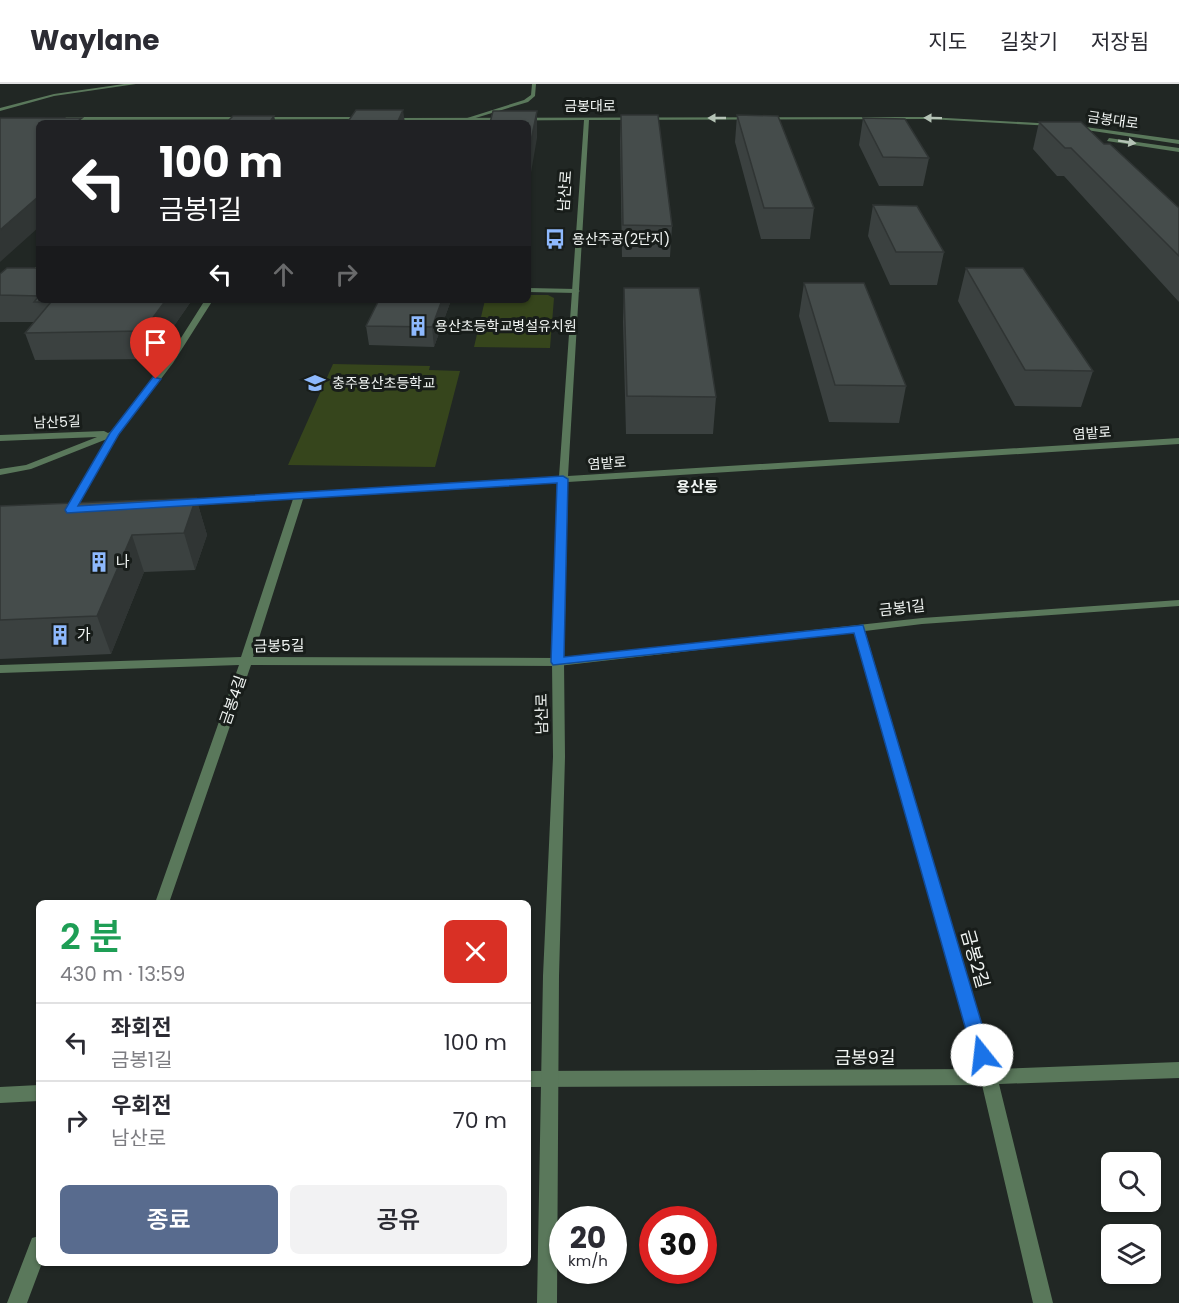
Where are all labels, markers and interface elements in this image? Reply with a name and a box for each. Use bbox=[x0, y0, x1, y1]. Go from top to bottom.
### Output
text: Waylane bbox=[30, 21, 160, 60]
text: 지도 bbox=[928, 27, 967, 56]
text: 길찾기 bbox=[1000, 27, 1058, 56]
text: 저장됨 bbox=[1091, 27, 1149, 56]
street label: 금봉대로 bbox=[564, 96, 616, 116]
street label: 금봉대로 bbox=[1086, 107, 1140, 134]
one-way arrow bbox=[707, 113, 726, 123]
one-way arrow bbox=[923, 113, 942, 123]
text: 100 m bbox=[159, 133, 283, 192]
one-way arrow bbox=[1118, 138, 1137, 147]
icon: left bbox=[60, 144, 138, 222]
street label: 남산로 bbox=[553, 170, 576, 212]
text: 금봉1길 bbox=[159, 191, 242, 228]
bus stop icon: 용산주공(2단지) bbox=[543, 227, 567, 251]
place label: 용산주공(2단지) bbox=[572, 229, 670, 249]
icon: left bbox=[204, 258, 237, 291]
icon: ahead bbox=[267, 258, 300, 291]
icon: right bbox=[330, 258, 363, 291]
building icon: 용산초등학교병설유치원 bbox=[406, 314, 430, 338]
place label: 용산초등학교병설유치원 bbox=[435, 316, 577, 336]
pin bbox=[130, 317, 181, 379]
icon: arrive bbox=[139, 326, 172, 359]
school or university icon: 충주용산초등학교 bbox=[303, 371, 327, 395]
place label: 충주용산초등학교 bbox=[332, 373, 435, 393]
street label: 남산5길 bbox=[33, 411, 81, 433]
street label: 염밭로 bbox=[1072, 422, 1112, 444]
street label: 염밭로 bbox=[587, 452, 627, 474]
district label: 용산동 bbox=[676, 476, 718, 497]
building icon: 나 bbox=[87, 550, 111, 574]
place label: 나 bbox=[116, 551, 130, 572]
street label: 금봉1길 bbox=[878, 595, 926, 620]
building icon: 가 bbox=[48, 623, 72, 647]
place label: 가 bbox=[77, 624, 91, 645]
street label: 금봉5길 bbox=[253, 635, 305, 656]
street label: 금봉4길 bbox=[214, 672, 251, 727]
street label: 남산로 bbox=[531, 693, 552, 735]
text: 2 분 bbox=[60, 911, 122, 962]
button: close bbox=[444, 920, 507, 983]
street label: 금봉2길 bbox=[955, 927, 996, 991]
text: 430 m · 13:59 bbox=[60, 960, 185, 988]
text: 좌회전 bbox=[111, 1012, 172, 1043]
position arrow bbox=[950, 1023, 1014, 1087]
icon: left bbox=[60, 1026, 93, 1059]
text: 100 m bbox=[444, 1027, 507, 1058]
street label: 금봉9길 bbox=[834, 1045, 896, 1070]
text: 금봉1길 bbox=[111, 1046, 173, 1074]
text: 우회전 bbox=[111, 1090, 172, 1121]
icon: right bbox=[60, 1104, 93, 1137]
text: 70 m bbox=[453, 1105, 507, 1136]
text: 남산로 bbox=[111, 1124, 166, 1152]
map controls bbox=[1101, 1152, 1161, 1284]
button: search bbox=[1101, 1152, 1161, 1212]
button: 종료 bbox=[60, 1185, 278, 1254]
button: 공유 bbox=[290, 1185, 507, 1254]
speed limit sign: 30 bbox=[639, 1206, 717, 1284]
text: 20 bbox=[570, 1216, 606, 1259]
button: layers bbox=[1101, 1224, 1161, 1284]
text: km/h bbox=[568, 1250, 608, 1271]

